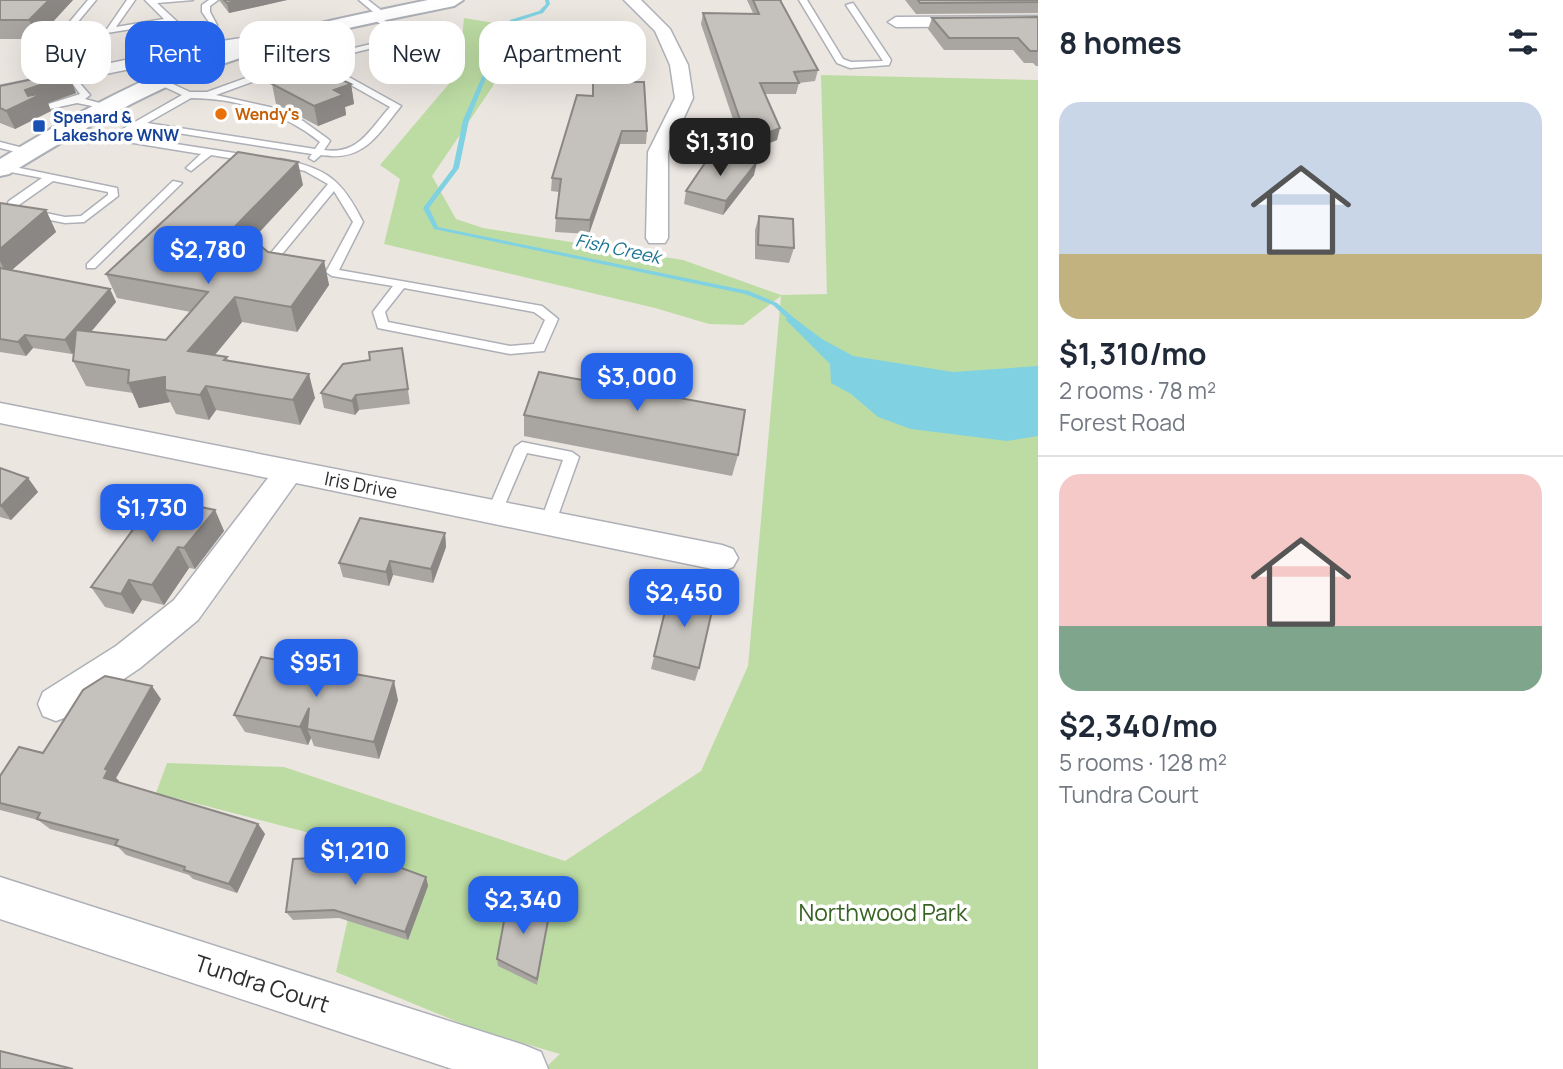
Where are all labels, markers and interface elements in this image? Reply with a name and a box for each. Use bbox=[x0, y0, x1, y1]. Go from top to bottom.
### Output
chip: Buy bbox=[21, 21, 111, 84]
chip: Rent bbox=[125, 21, 225, 84]
chip: Filters bbox=[239, 21, 355, 84]
chip: New bbox=[369, 21, 465, 84]
chip: Apartment bbox=[479, 21, 646, 84]
text: 8 homes bbox=[1059, 22, 1182, 63]
icon: filters bbox=[1504, 23, 1542, 61]
place label: Wendy's bbox=[235, 103, 300, 125]
place label: Spenard & Lakeshore WNW bbox=[53, 106, 180, 146]
marker: Wendy's bbox=[213, 106, 229, 122]
marker: Spenard & Lakeshore WNW bbox=[31, 118, 47, 134]
pin: $1,310 bbox=[663, 118, 777, 178]
text: $1,310 bbox=[685, 125, 755, 157]
icon: home bbox=[1238, 147, 1364, 273]
pin: $2,780 bbox=[151, 226, 265, 286]
water label: Fish Creek bbox=[574, 227, 666, 269]
text: $2,780 bbox=[170, 233, 246, 265]
text: $1,310/mo bbox=[1059, 333, 1207, 374]
pin: $3,000 bbox=[580, 354, 694, 413]
text: $3,000 bbox=[597, 360, 677, 392]
text: 2 rooms · 78 m² bbox=[1059, 374, 1216, 406]
text: Forest Road bbox=[1059, 406, 1186, 438]
street label: Iris Drive bbox=[322, 465, 400, 505]
pin: $1,730 bbox=[95, 484, 209, 544]
text: $1,730 bbox=[116, 491, 188, 523]
icon: home bbox=[1238, 519, 1364, 645]
pin: $2,450 bbox=[627, 570, 741, 629]
text: $2,450 bbox=[645, 576, 723, 608]
pin: $951 bbox=[275, 640, 357, 699]
text: $951 bbox=[290, 646, 342, 678]
text: $2,340/mo bbox=[1059, 705, 1218, 746]
text: 5 rooms · 128 m² bbox=[1059, 746, 1227, 778]
text: Tundra Court bbox=[1059, 778, 1199, 810]
pin: $1,210 bbox=[298, 828, 412, 887]
text: $1,210 bbox=[320, 834, 390, 866]
pin: $2,340 bbox=[466, 876, 580, 936]
text: $2,340 bbox=[484, 883, 562, 915]
park label: Northwood Park bbox=[799, 896, 968, 928]
street label: Tundra Court bbox=[191, 946, 334, 1020]

